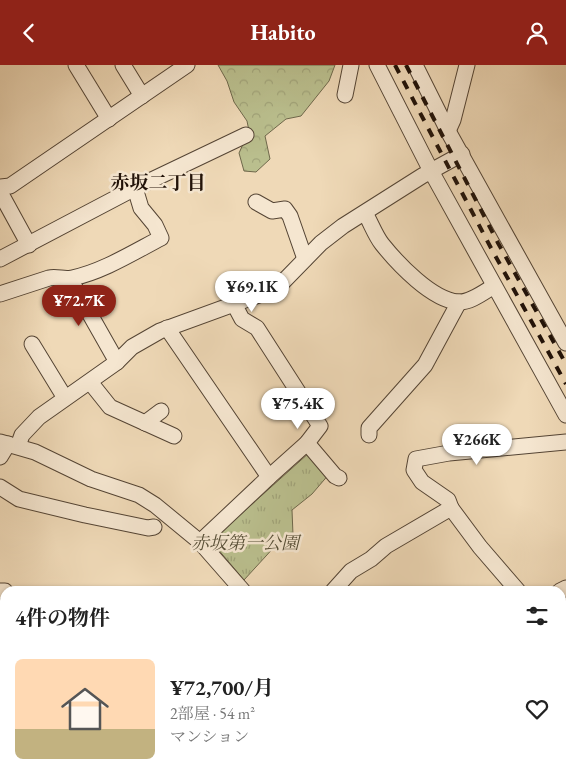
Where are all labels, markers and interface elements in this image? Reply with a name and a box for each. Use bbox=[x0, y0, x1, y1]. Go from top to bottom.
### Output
text: Habito bbox=[251, 18, 316, 47]
icon: back bbox=[15, 19, 43, 47]
icon: person bbox=[523, 19, 551, 47]
district label: 赤坂二丁目 bbox=[110, 170, 206, 195]
pin: ¥69.1K bbox=[211, 271, 293, 313]
text: ¥69.1K bbox=[226, 276, 278, 297]
pin: ¥72.7K bbox=[38, 285, 120, 327]
text: ¥72.7K bbox=[53, 290, 105, 311]
pin: ¥75.4K bbox=[257, 387, 339, 430]
text: ¥75.4K bbox=[272, 393, 324, 414]
pin: ¥266K bbox=[442, 423, 512, 466]
text: ¥266K bbox=[453, 429, 501, 450]
park label: 赤坂第一公園 bbox=[191, 531, 302, 554]
icon: filters bbox=[523, 602, 551, 630]
text: 4件の物件 bbox=[15, 604, 110, 631]
text: ¥72,700/月 bbox=[170, 674, 274, 701]
icon: home bbox=[55, 679, 115, 739]
icon: heart bbox=[523, 695, 551, 723]
text: 2部屋 · 54 m² bbox=[170, 703, 255, 724]
text: マンション bbox=[170, 726, 249, 747]

